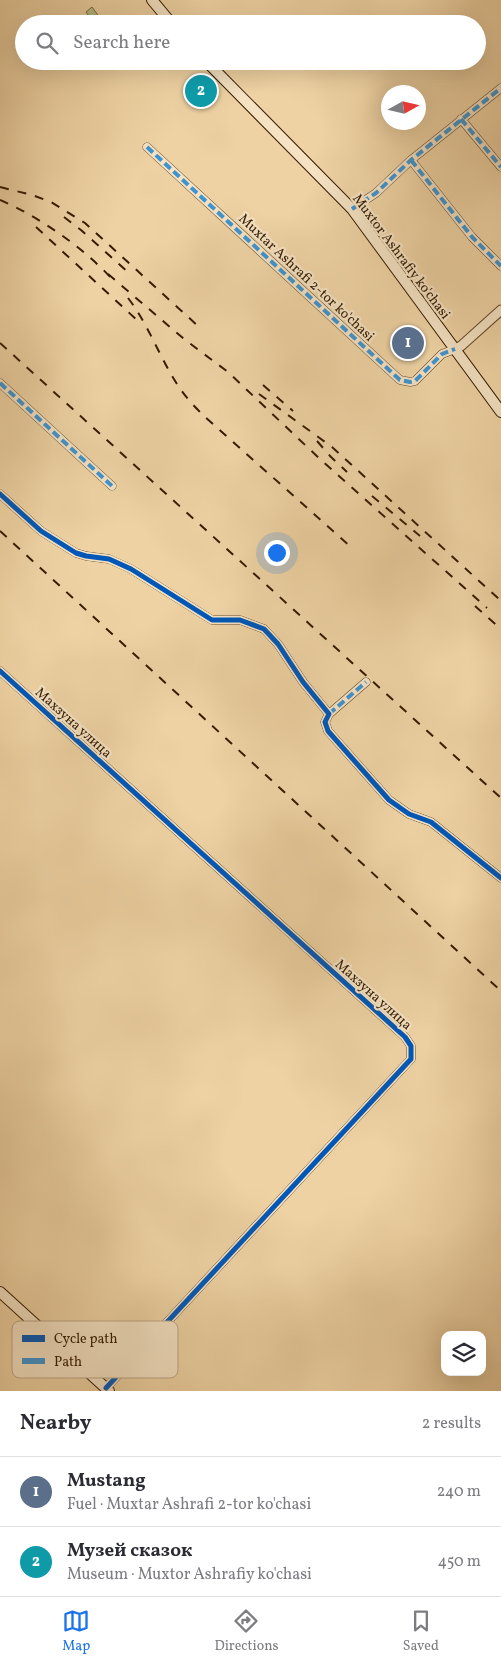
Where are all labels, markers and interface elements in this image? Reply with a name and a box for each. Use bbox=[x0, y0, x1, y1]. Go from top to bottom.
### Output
search box bbox=[15, 15, 486, 70]
icon: search bbox=[33, 29, 61, 57]
text: Search here bbox=[73, 30, 170, 56]
pin: 2 bbox=[185, 72, 217, 110]
north arrow bbox=[381, 85, 426, 130]
street label: Muxtor Ashrafiy ko'chasi bbox=[347, 190, 454, 323]
street label: Muxtar Ashrafi 2-tor ko'chasi bbox=[234, 210, 378, 346]
pin: 1 bbox=[392, 324, 424, 362]
your location bbox=[264, 540, 290, 566]
street label: Махзуна улица bbox=[30, 683, 116, 763]
street label: Махзуна улица bbox=[330, 955, 416, 1035]
legend bbox=[12, 1321, 178, 1378]
text: Cycle path bbox=[54, 1330, 118, 1349]
map controls bbox=[441, 1331, 486, 1376]
button: layers bbox=[441, 1331, 486, 1376]
text: Path bbox=[54, 1353, 82, 1372]
text: Nearby bbox=[20, 1409, 91, 1438]
text: 2 results bbox=[422, 1413, 481, 1435]
text: Mustang bbox=[67, 1468, 146, 1494]
text: 1 bbox=[33, 1481, 39, 1503]
text: 240 m bbox=[437, 1481, 481, 1503]
text: Fuel · Muxtar Ashrafi 2-tor ko'chasi bbox=[67, 1494, 311, 1516]
text: Музей сказок bbox=[67, 1538, 192, 1564]
text: 2 bbox=[32, 1551, 40, 1573]
text: 450 m bbox=[438, 1551, 481, 1573]
text: Museum · Muxtor Ashrafiy ko'chasi bbox=[67, 1564, 312, 1586]
tab: Map bbox=[62, 1607, 90, 1656]
tab: Directions bbox=[214, 1607, 279, 1656]
tab: Saved bbox=[403, 1607, 439, 1656]

